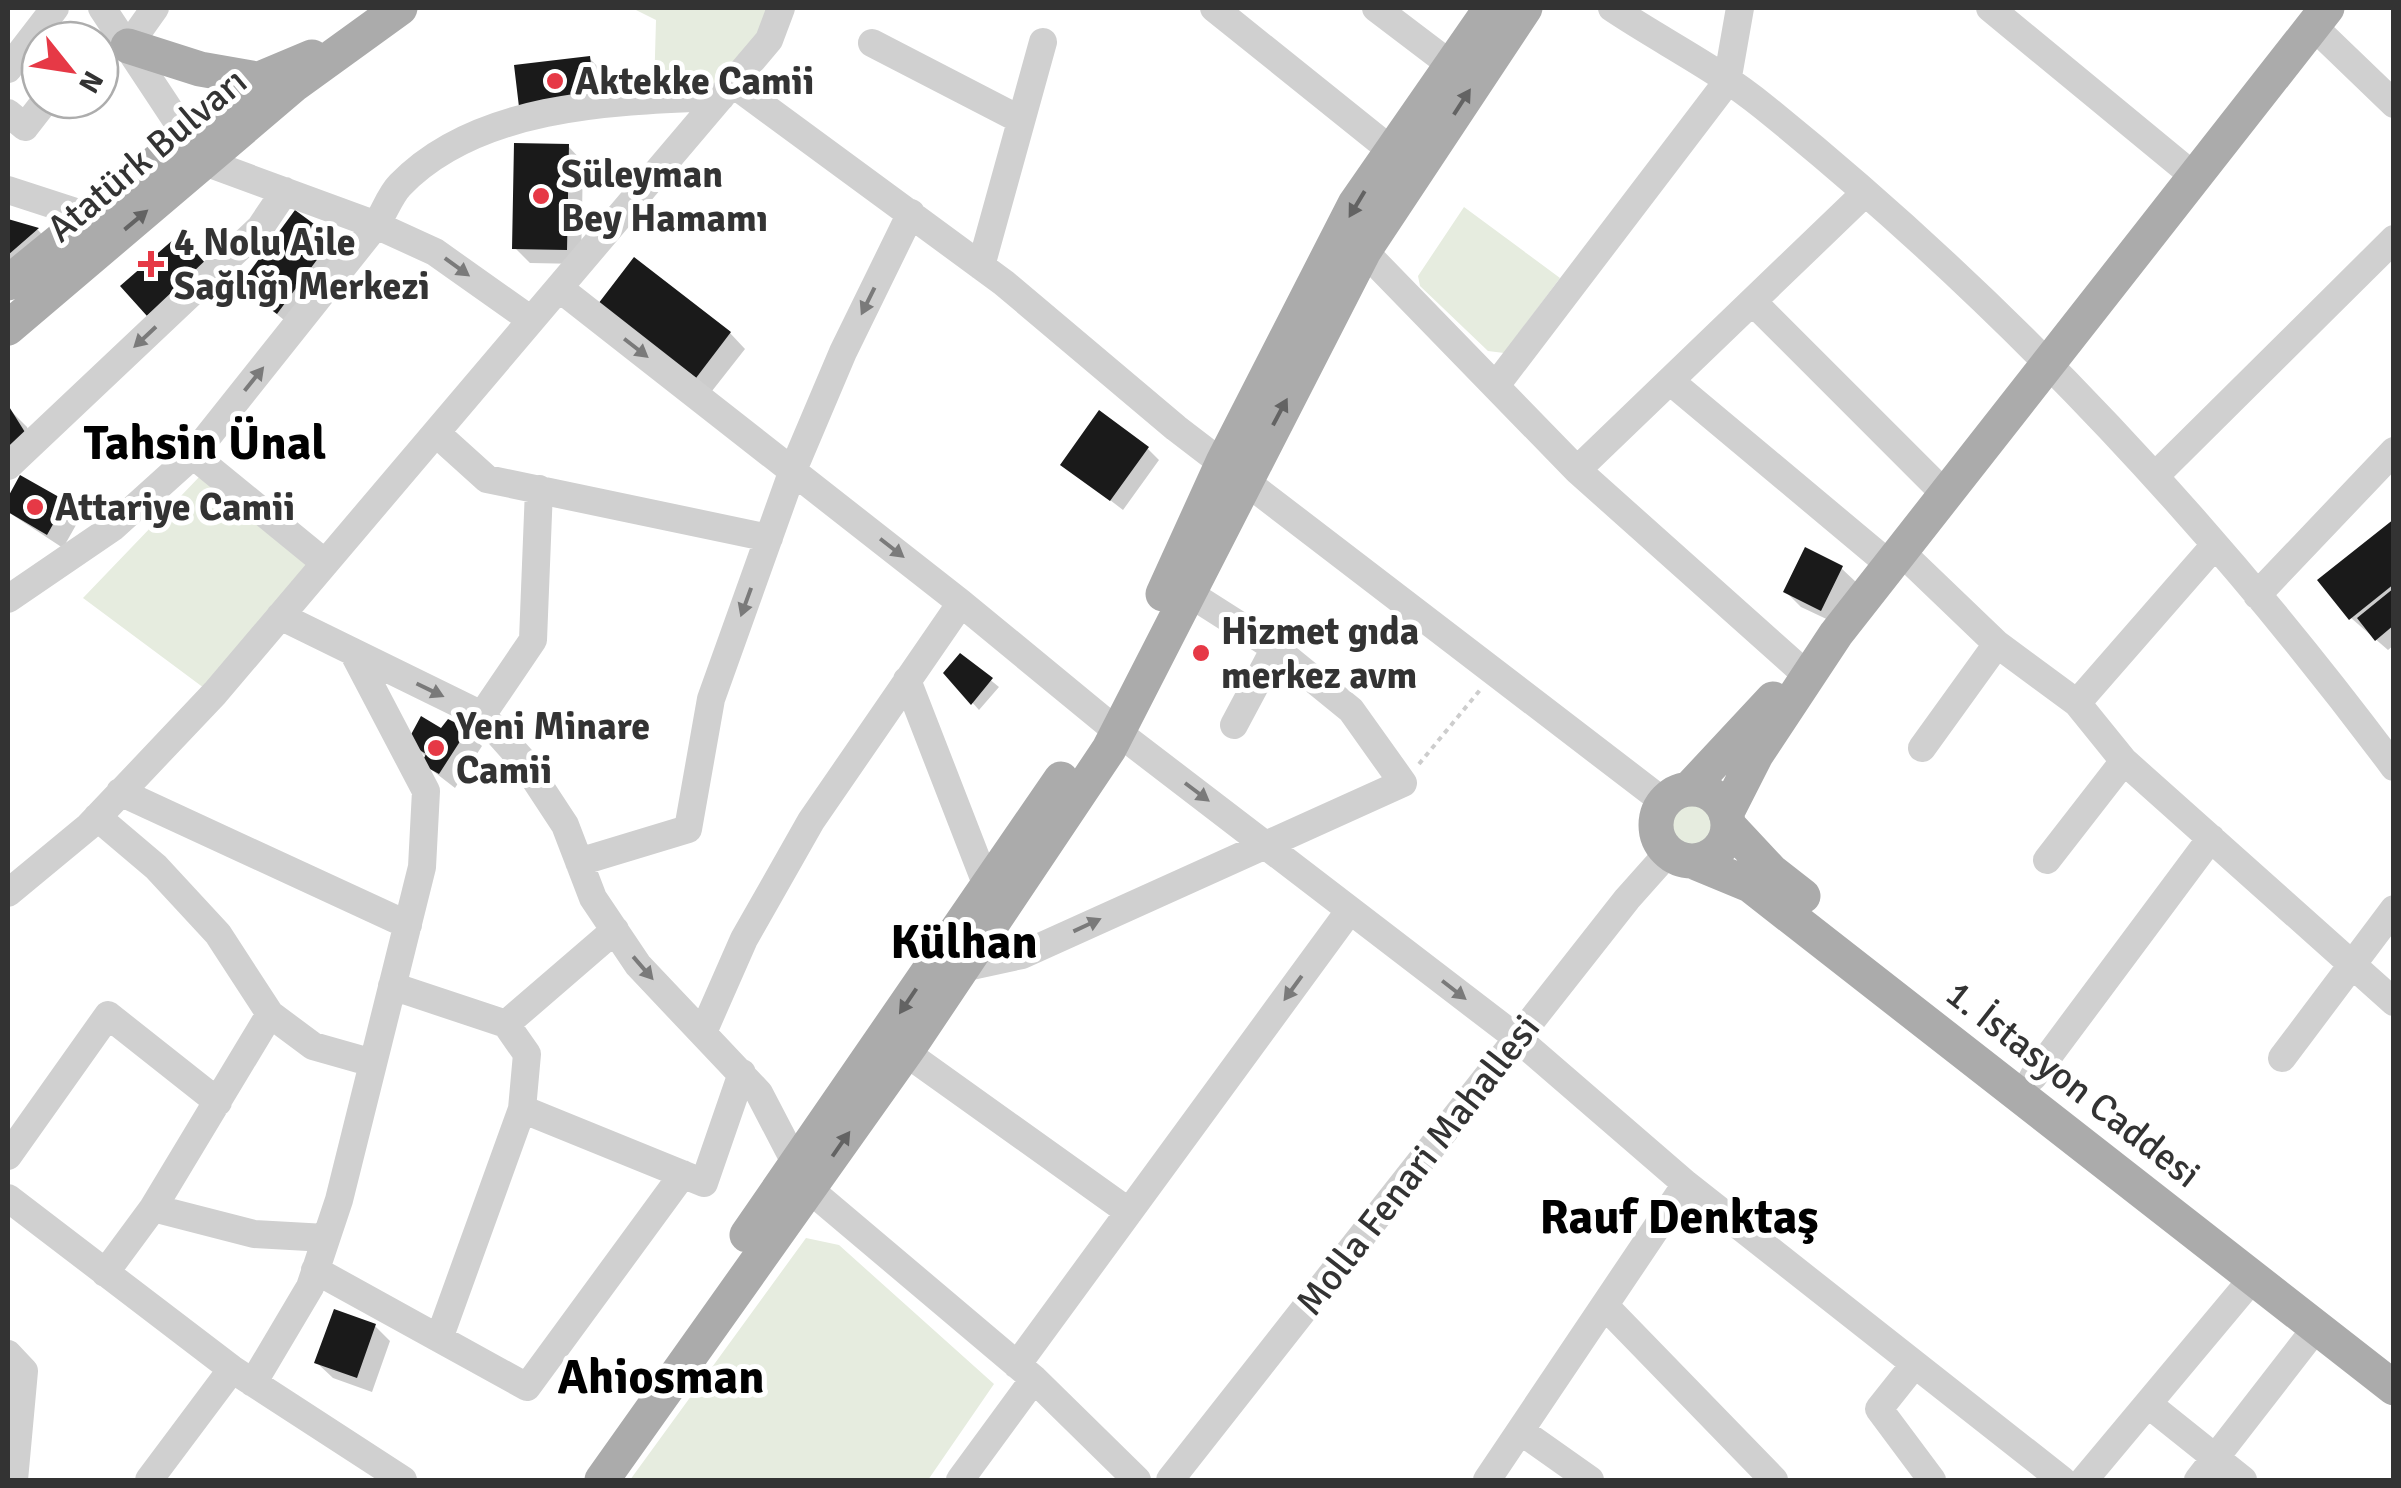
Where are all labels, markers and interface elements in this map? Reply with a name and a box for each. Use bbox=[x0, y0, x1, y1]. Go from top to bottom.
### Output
north arrow bbox=[20, 20, 120, 120]
street label: Atatürk Bulvarı bbox=[38, 58, 256, 252]
place label: Aktekke Camii bbox=[575, 58, 814, 105]
text: N bbox=[71, 65, 110, 99]
marker: Aktekke Camii bbox=[544, 70, 566, 92]
one-way arrow bbox=[1453, 89, 1471, 116]
place label: Süleyman Bey Hamamı bbox=[561, 151, 768, 242]
marker: Süleyman Bey Hamamı bbox=[530, 185, 552, 207]
one-way arrow bbox=[1349, 190, 1366, 218]
one-way arrow bbox=[123, 210, 148, 232]
place label: 4 Nolu Aile Sağlığı Merkezi bbox=[174, 219, 430, 310]
marker: 4 Nolu Aile Sağlığı Merkezi bbox=[138, 251, 164, 277]
one-way arrow bbox=[443, 257, 470, 276]
one-way arrow bbox=[860, 287, 877, 316]
one-way arrow bbox=[134, 325, 158, 348]
one-way arrow bbox=[623, 337, 649, 357]
one-way arrow bbox=[243, 366, 264, 391]
one-way arrow bbox=[1271, 398, 1288, 427]
district label: Tahsin Ünal bbox=[84, 414, 326, 473]
place label: Attariye Camii bbox=[55, 484, 295, 531]
marker: Attariye Camii bbox=[24, 496, 46, 518]
one-way arrow bbox=[879, 537, 905, 558]
one-way arrow bbox=[738, 587, 753, 617]
place label: Hizmet gıda merkez avm bbox=[1221, 608, 1419, 699]
marker: Hizmet gıda merkez avm bbox=[1190, 642, 1212, 664]
one-way arrow bbox=[416, 682, 445, 699]
place label: Yeni Minare Camii bbox=[455, 703, 650, 794]
marker: Yeni Minare Camii bbox=[425, 737, 447, 759]
one-way arrow bbox=[1184, 781, 1209, 802]
district label: Külhan bbox=[890, 913, 1038, 972]
one-way arrow bbox=[1073, 916, 1102, 933]
one-way arrow bbox=[632, 955, 654, 980]
street label: 1. İstasyon Caddesi bbox=[1936, 970, 2210, 1198]
one-way arrow bbox=[1283, 975, 1303, 1002]
one-way arrow bbox=[1441, 979, 1467, 1000]
one-way arrow bbox=[899, 988, 918, 1015]
street label: Molla Fenari Mahallesi bbox=[1286, 1005, 1550, 1325]
one-way arrow bbox=[831, 1131, 850, 1157]
district label: Rauf Denktaş bbox=[1539, 1188, 1819, 1247]
district label: Ahiosman bbox=[558, 1348, 765, 1407]

